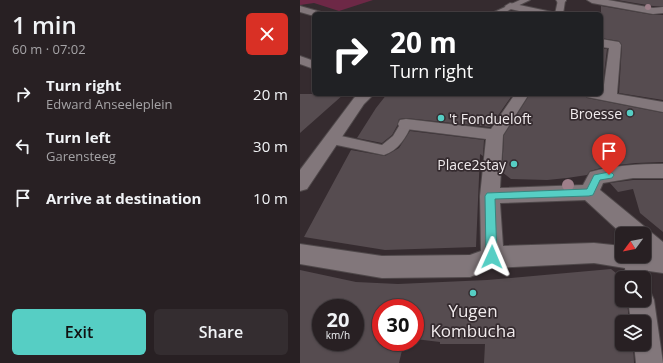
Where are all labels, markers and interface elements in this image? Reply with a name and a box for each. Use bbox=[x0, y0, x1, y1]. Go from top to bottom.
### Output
text: 1 min bbox=[12, 8, 77, 41]
button: close bbox=[246, 13, 288, 55]
text: 20 m bbox=[390, 23, 457, 61]
icon: right bbox=[324, 28, 376, 80]
text: 60 m · 07:02 bbox=[12, 40, 86, 58]
text: Turn right bbox=[390, 59, 473, 83]
text: Turn right bbox=[46, 75, 121, 95]
icon: right bbox=[12, 83, 34, 105]
text: 20 m bbox=[253, 84, 288, 104]
text: Edward Anseeleplein bbox=[46, 95, 172, 113]
place label: Broesse bbox=[570, 104, 622, 123]
marker: Broesse bbox=[625, 108, 635, 118]
place label: 't Fondueloft bbox=[449, 109, 532, 128]
marker: 't Fondueloft bbox=[436, 113, 446, 123]
text: Turn left bbox=[46, 127, 111, 147]
pin bbox=[592, 134, 626, 175]
icon: left bbox=[12, 135, 34, 157]
text: 30 m bbox=[253, 136, 288, 156]
icon: arrive bbox=[598, 140, 620, 162]
text: Garensteeg bbox=[46, 147, 116, 165]
place label: Place2stay bbox=[437, 155, 507, 174]
marker: Place2stay bbox=[509, 159, 519, 169]
icon: arrive bbox=[12, 187, 34, 209]
text: Arrive at destination bbox=[46, 188, 201, 208]
text: 10 m bbox=[253, 188, 288, 208]
north arrow bbox=[615, 227, 651, 263]
map controls bbox=[615, 227, 651, 351]
position arrow bbox=[471, 236, 513, 278]
button: search bbox=[615, 271, 651, 307]
marker: Yugen Kombucha bbox=[468, 288, 478, 298]
speed limit sign: 30 bbox=[372, 299, 424, 351]
place label: Yugen Kombucha bbox=[430, 299, 516, 342]
text: 20 bbox=[327, 306, 349, 333]
button: Exit bbox=[12, 309, 146, 355]
button: Share bbox=[154, 309, 288, 355]
button: layers bbox=[615, 315, 651, 351]
text: km/h bbox=[326, 328, 350, 342]

